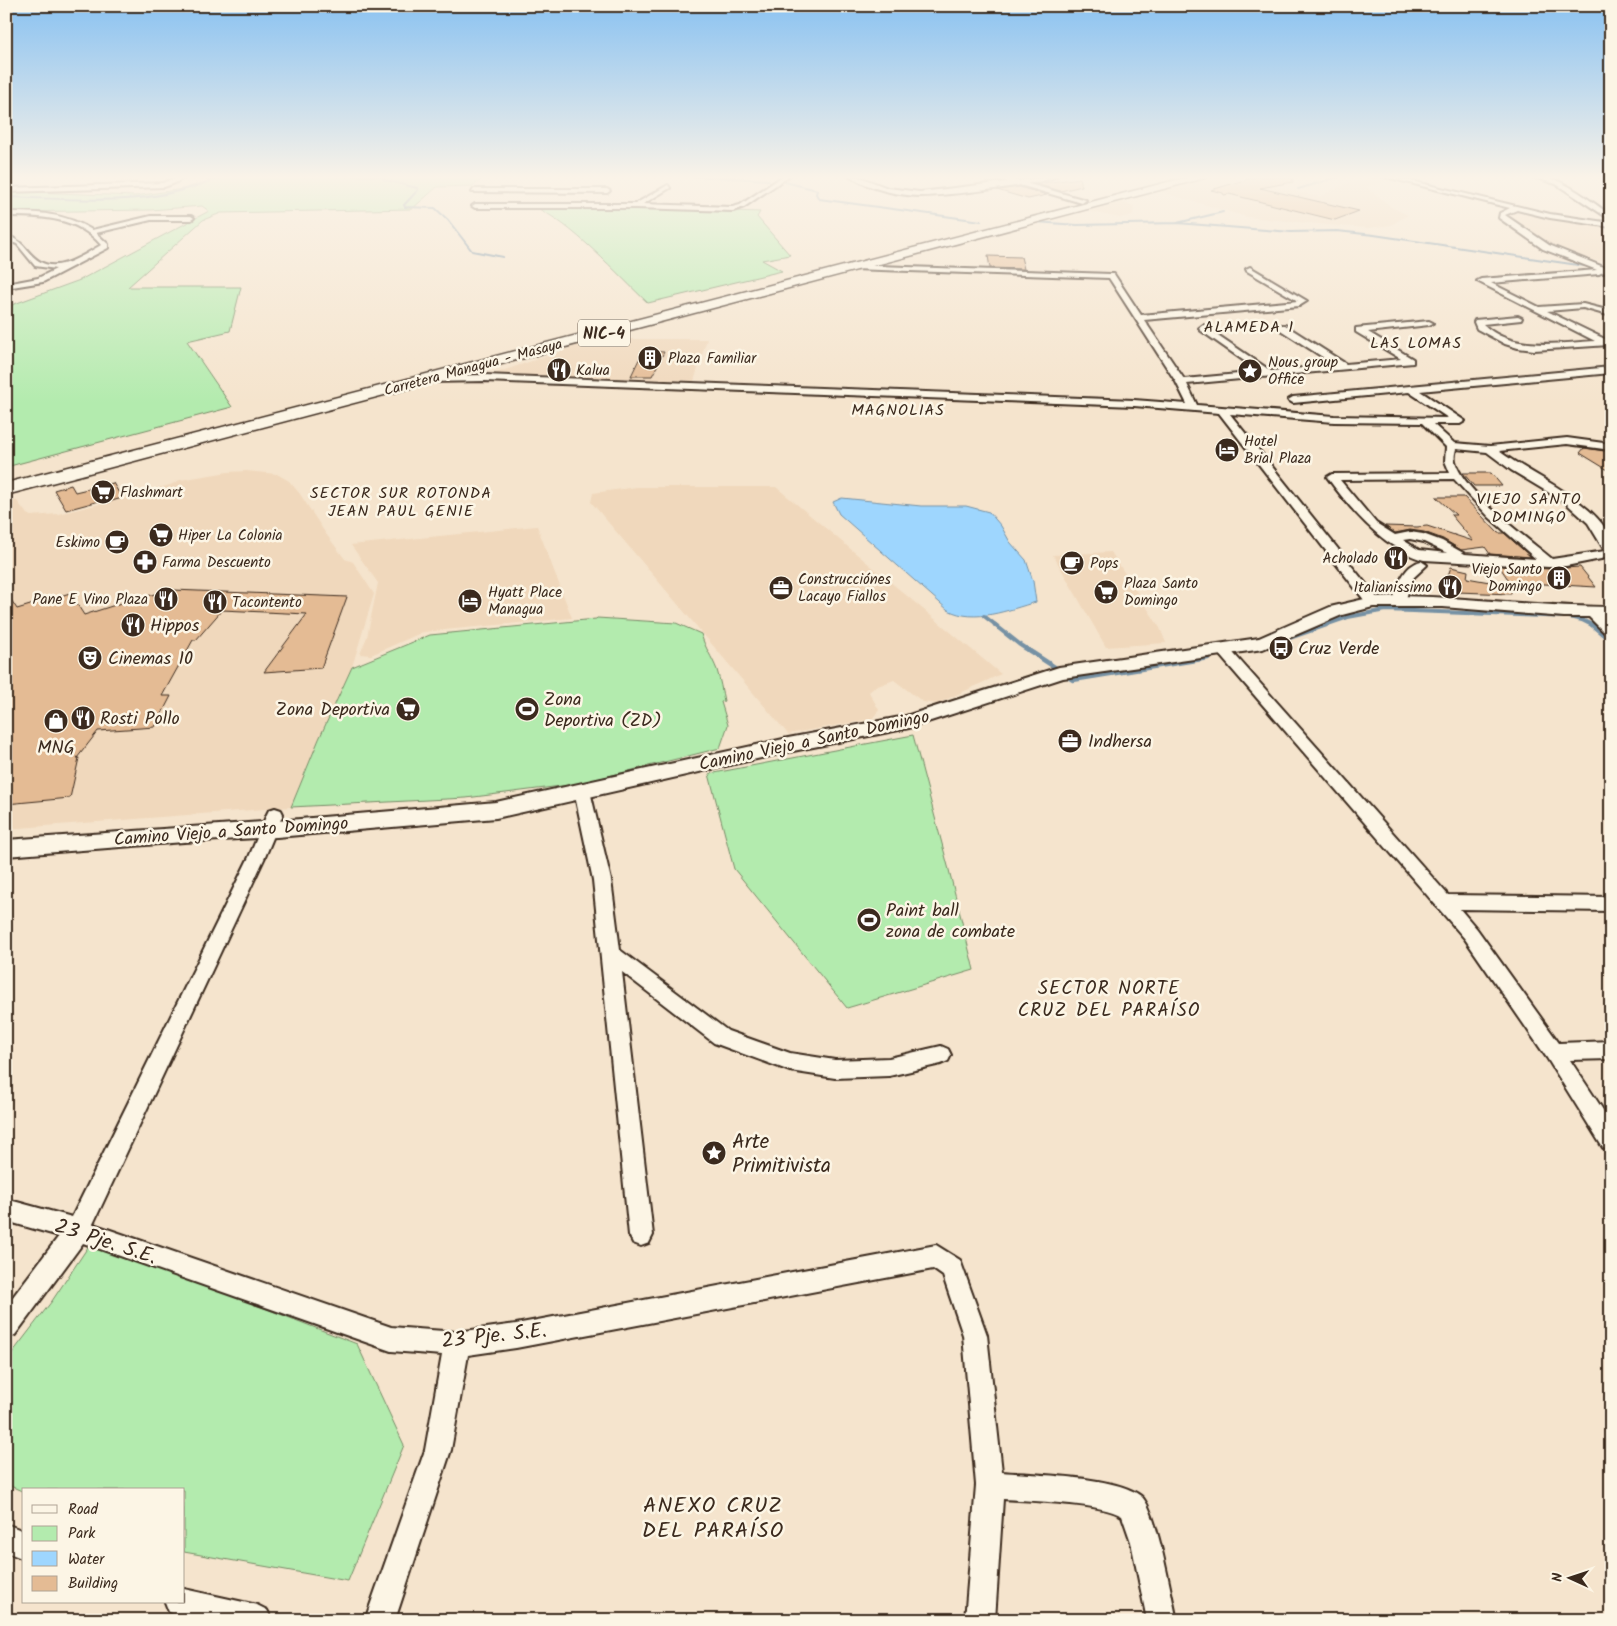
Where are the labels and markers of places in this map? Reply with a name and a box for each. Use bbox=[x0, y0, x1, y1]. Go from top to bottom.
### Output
building icon: Plaza Familiar bbox=[637, 345, 663, 371]
place label: Plaza Familiar bbox=[668, 347, 757, 371]
place label: Nous group Office bbox=[1268, 351, 1338, 392]
restaurant icon: Kalua bbox=[546, 357, 572, 383]
place icon: Nous group Office bbox=[1237, 358, 1263, 384]
place label: Kalua bbox=[576, 359, 610, 383]
place label: Hotel Brial Plaza bbox=[1244, 430, 1311, 471]
hotel icon: Hotel Brial Plaza bbox=[1214, 437, 1240, 463]
supermarket icon: Flashmart bbox=[90, 479, 116, 505]
place label: Flashmart bbox=[120, 481, 183, 505]
supermarket icon: Hiper La Colonia bbox=[148, 522, 174, 548]
place label: Hiper La Colonia bbox=[178, 524, 283, 548]
cafe icon: Eskimo bbox=[104, 529, 130, 555]
place label: Eskimo bbox=[55, 531, 100, 555]
restaurant icon: Acholado bbox=[1383, 545, 1409, 571]
place label: Acholado bbox=[1322, 547, 1378, 571]
pharmacy icon: Farma Descuento bbox=[132, 549, 158, 575]
cafe icon: Pops bbox=[1059, 550, 1085, 576]
place label: Farma Descuento bbox=[162, 551, 271, 575]
place label: Pops bbox=[1090, 552, 1119, 576]
place label: Viejo Santo Domingo bbox=[1471, 558, 1542, 599]
building icon: Viejo Santo Domingo bbox=[1546, 565, 1572, 591]
place label: Construcciónes Lacayo Fiallos bbox=[798, 568, 892, 609]
place label: Plaza Santo Domingo bbox=[1124, 572, 1198, 613]
restaurant icon: Italianissimo bbox=[1437, 574, 1463, 600]
office icon: Construcciónes Lacayo Fiallos bbox=[768, 575, 794, 601]
place label: Italianissimo bbox=[1354, 576, 1432, 600]
supermarket icon: Plaza Santo Domingo bbox=[1093, 579, 1119, 605]
place label: Hyatt Place Managua bbox=[488, 581, 562, 622]
restaurant icon: Pane E Vino Plaza bbox=[153, 586, 179, 612]
place label: Pane E Vino Plaza bbox=[32, 588, 148, 612]
hotel icon: Hyatt Place Managua bbox=[457, 588, 483, 614]
restaurant icon: Tacontento bbox=[202, 589, 228, 615]
place label: Tacontento bbox=[232, 591, 302, 615]
restaurant icon: Hippos bbox=[120, 612, 146, 638]
place label: Hippos bbox=[150, 612, 200, 641]
bus stop icon: Cruz Verde bbox=[1268, 635, 1294, 661]
place label: Cruz Verde bbox=[1298, 635, 1379, 664]
theatre icon: Cinemas 10 bbox=[77, 645, 103, 671]
place label: Cinemas 10 bbox=[108, 645, 193, 674]
place label: Zona Deportiva (ZD) bbox=[544, 686, 662, 736]
place label: Zona Deportiva bbox=[276, 696, 390, 725]
supermarket icon: Zona Deportiva bbox=[395, 696, 421, 722]
sports icon: Zona Deportiva (ZD) bbox=[514, 696, 540, 722]
restaurant icon: Rosti Pollo bbox=[70, 705, 96, 731]
place label: Rosti Pollo bbox=[100, 705, 180, 734]
shop icon: MNG bbox=[43, 708, 69, 734]
office icon: Indhersa bbox=[1057, 728, 1083, 754]
place label: Indhersa bbox=[1088, 728, 1152, 757]
place label: MNG bbox=[37, 734, 75, 763]
place label: Paint ball zona de combate bbox=[886, 897, 1015, 947]
sports icon: Paint ball zona de combate bbox=[856, 907, 882, 933]
place label: Arte Primitivista bbox=[732, 1126, 831, 1183]
place icon: Arte Primitivista bbox=[701, 1140, 727, 1166]

